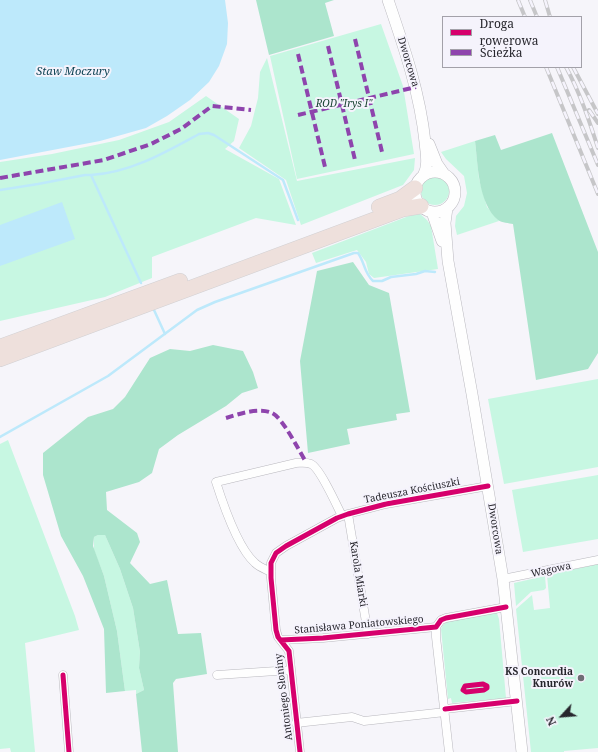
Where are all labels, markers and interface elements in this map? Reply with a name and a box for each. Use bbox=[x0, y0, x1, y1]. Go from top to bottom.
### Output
text: Droga rowerowa bbox=[480, 15, 539, 49]
legend bbox=[442, 16, 582, 68]
street label: Dworcowa bbox=[395, 36, 421, 88]
text: Ścieżka bbox=[480, 44, 523, 61]
water label: Staw Moczury bbox=[36, 65, 110, 79]
park label: ROD "Irys I" bbox=[316, 98, 372, 110]
street label: Tadeusza Kościuszki bbox=[363, 476, 461, 506]
street label: Dworcowa bbox=[485, 503, 505, 555]
street label: Karola Miarki bbox=[347, 540, 369, 608]
street label: Wagowa bbox=[530, 560, 572, 580]
street label: Stanisława Poniatowskiego bbox=[294, 613, 424, 637]
street label: Antoniego Słoniny bbox=[273, 653, 295, 741]
place label: KS Concordia Knurów bbox=[505, 666, 573, 690]
marker: KS Concordia Knurów bbox=[576, 673, 586, 683]
north arrow bbox=[542, 696, 582, 736]
text: N bbox=[542, 714, 559, 729]

